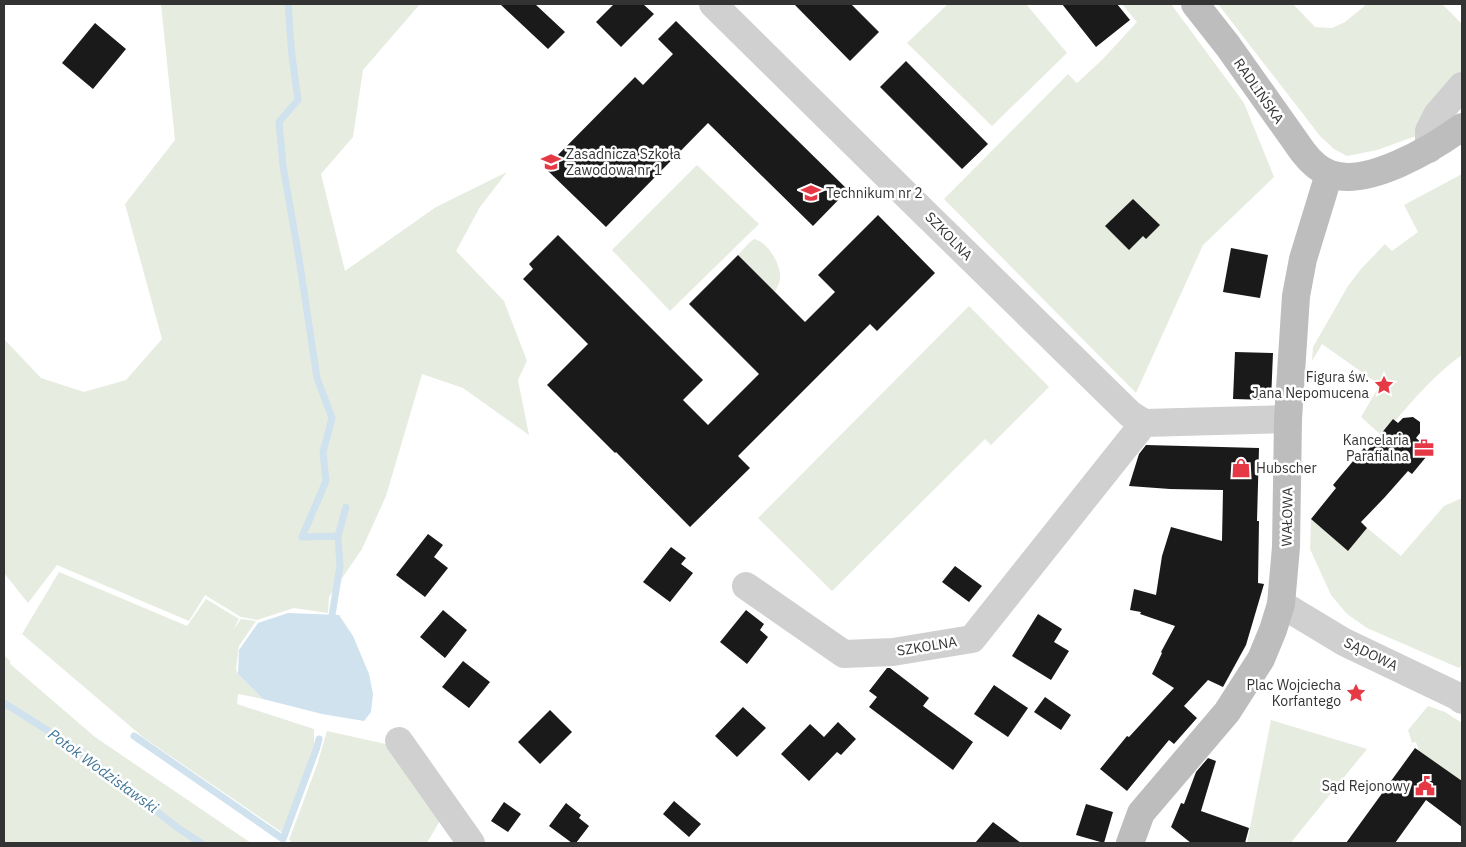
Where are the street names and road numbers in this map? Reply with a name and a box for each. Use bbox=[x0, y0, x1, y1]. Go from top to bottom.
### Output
street label: RADLIŃSKA bbox=[1230, 54, 1289, 127]
street label: SZKOLNA bbox=[921, 208, 977, 264]
street label: WAŁOWA bbox=[1277, 487, 1297, 547]
street label: SZKOLNA bbox=[896, 632, 958, 660]
street label: SĄDOWA bbox=[1341, 633, 1401, 675]

